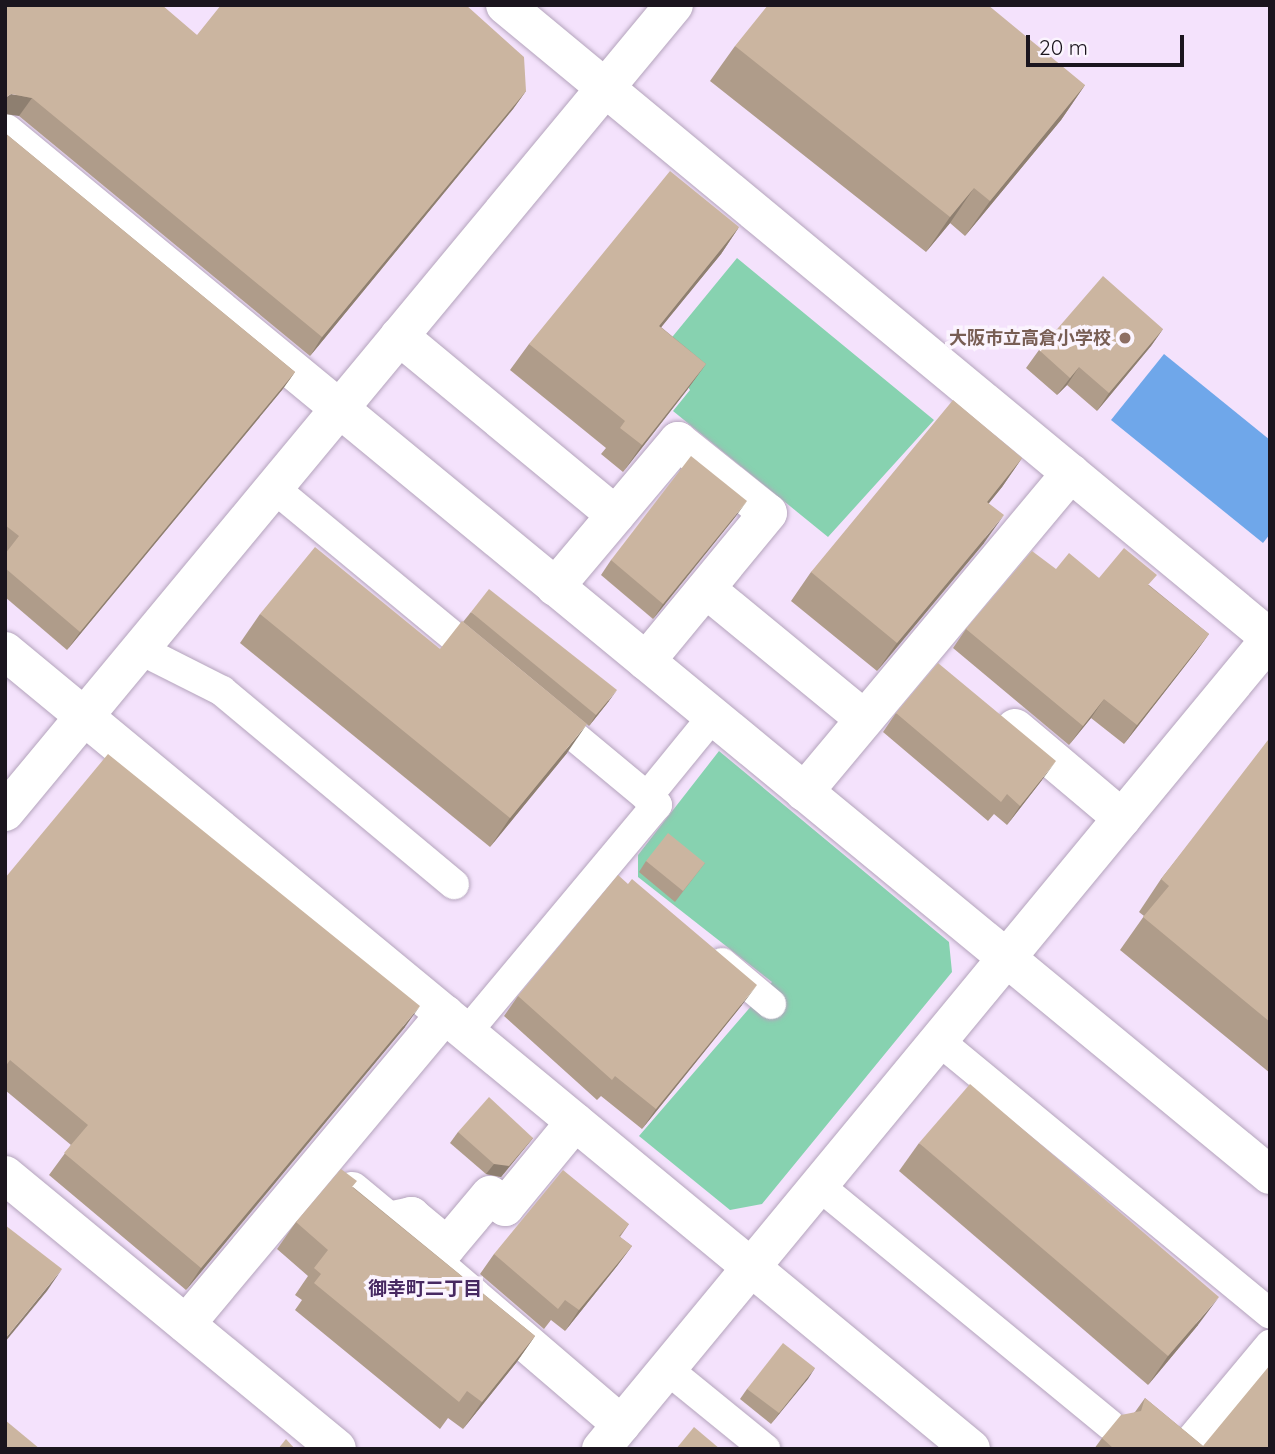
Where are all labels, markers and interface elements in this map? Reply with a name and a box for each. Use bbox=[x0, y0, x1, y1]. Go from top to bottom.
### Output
scale bar bbox=[1030, 21, 1188, 65]
text: 20 m bbox=[1039, 34, 1088, 60]
place label: 大阪市立高倉小学校 bbox=[949, 327, 1111, 349]
marker: 大阪市立高倉小学校 bbox=[1117, 330, 1133, 346]
district label: 御幸町二丁目 bbox=[368, 1278, 482, 1300]

